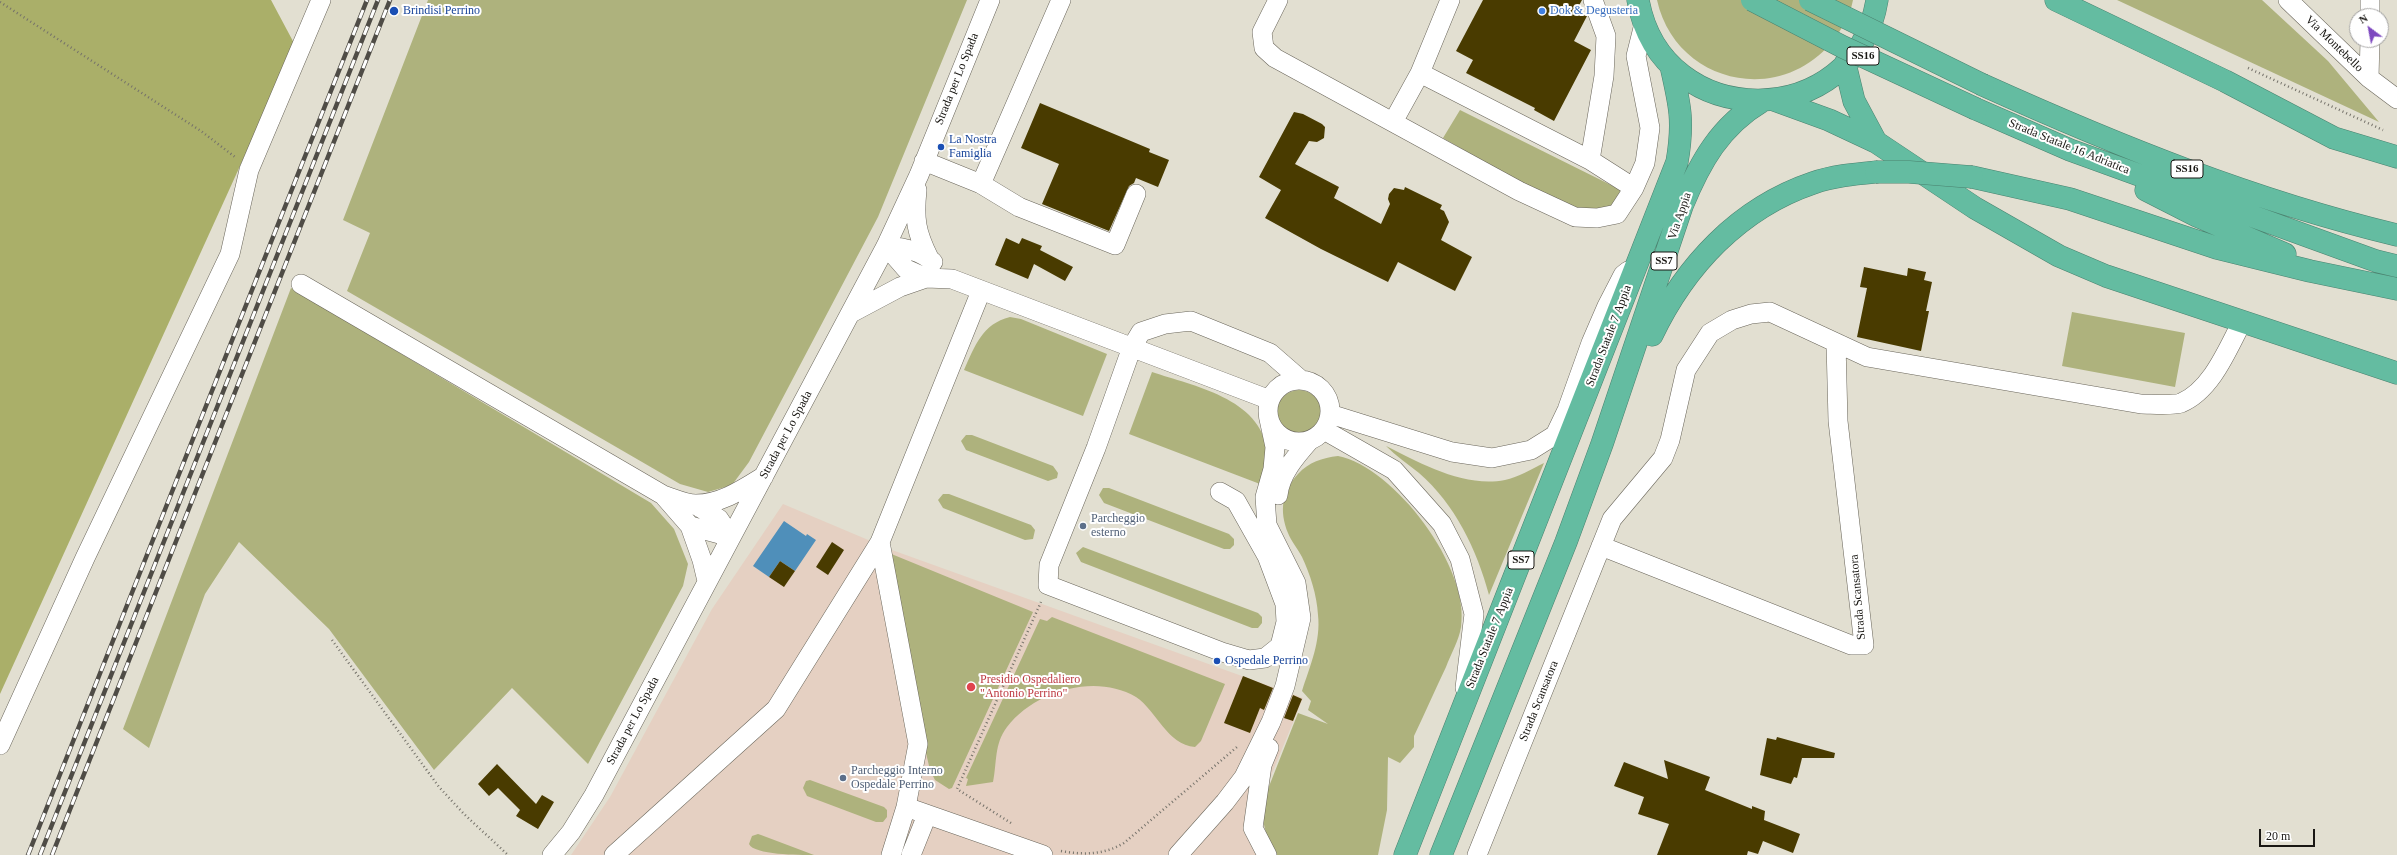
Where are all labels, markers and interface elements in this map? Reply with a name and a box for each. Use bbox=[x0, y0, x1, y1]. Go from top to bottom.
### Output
place label: Brindisi Perrino bbox=[403, 4, 480, 18]
place label: Dok & Degusteria bbox=[1550, 4, 1638, 18]
marker: Brindisi Perrino bbox=[388, 5, 400, 17]
marker: Dok & Degusteria bbox=[1537, 6, 1547, 16]
north arrow bbox=[2349, 8, 2389, 48]
text: N bbox=[2357, 11, 2370, 26]
street label: Via Montebello bbox=[2302, 13, 2366, 75]
street label: Strada per Lo Spada bbox=[932, 31, 982, 127]
road number: SS16 bbox=[1847, 47, 1879, 65]
street label: Strada Statale 16 Adriatica bbox=[2007, 116, 2131, 178]
place label: La Nostra Famiglia bbox=[949, 133, 997, 161]
marker: La Nostra Famiglia bbox=[936, 142, 946, 152]
road number: SS16 bbox=[2171, 160, 2203, 178]
street label: Via Appia bbox=[1665, 191, 1695, 241]
road number: SS7 bbox=[1651, 252, 1677, 270]
street label: Strada Statale 7 Appia bbox=[1583, 283, 1635, 389]
street label: Strada per Lo Spada bbox=[757, 389, 815, 481]
place label: Parcheggio esterno bbox=[1091, 512, 1145, 540]
marker: Parcheggio esterno bbox=[1078, 521, 1088, 531]
road number: SS7 bbox=[1508, 551, 1534, 569]
street label: Strada Scansatora bbox=[1847, 554, 1869, 640]
street label: Strada Statale 7 Appia bbox=[1463, 585, 1517, 691]
place label: Ospedale Perrino bbox=[1225, 654, 1308, 668]
marker: Ospedale Perrino bbox=[1212, 656, 1222, 666]
street label: Strada Scansatora bbox=[1516, 659, 1562, 743]
place label: Presidio Ospedaliero "Antonio Perrino" bbox=[980, 673, 1080, 701]
street label: Strada per Lo Spada bbox=[604, 675, 662, 767]
marker: Presidio Ospedaliero "Antonio Perrino" bbox=[965, 681, 977, 693]
place label: Parcheggio Interno Ospedale Perrino bbox=[851, 764, 943, 792]
marker: Parcheggio Interno Ospedale Perrino bbox=[838, 773, 848, 783]
scale bar bbox=[2261, 821, 2317, 847]
text: 20 m bbox=[2266, 829, 2290, 843]

